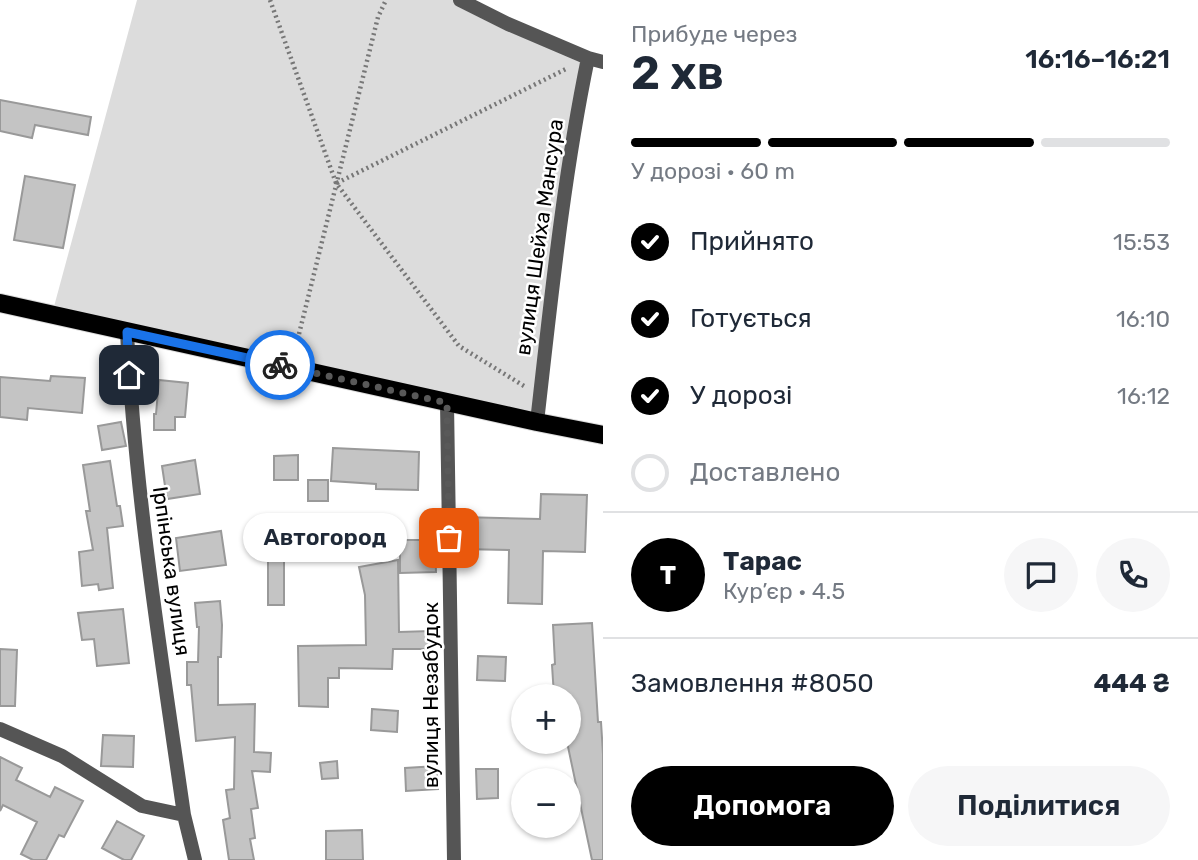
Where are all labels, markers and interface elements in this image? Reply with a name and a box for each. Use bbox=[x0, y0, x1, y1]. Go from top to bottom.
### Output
text: Прибуде через bbox=[631, 20, 797, 48]
text: 16:16–16:21 bbox=[1025, 44, 1170, 75]
text: 2 хв bbox=[631, 46, 724, 101]
street label: вулиця Шейха Мансура bbox=[510, 117, 568, 357]
text: У дорозі · 60 m bbox=[631, 157, 795, 185]
icon: check bbox=[631, 223, 669, 261]
text: Прийнято bbox=[690, 226, 814, 257]
text: 15:53 bbox=[1113, 228, 1170, 256]
icon: check bbox=[631, 300, 669, 338]
text: Готується bbox=[690, 303, 812, 334]
text: 16:10 bbox=[1116, 305, 1170, 333]
courier bbox=[245, 330, 315, 400]
pin bbox=[99, 345, 159, 405]
icon: bike bbox=[261, 346, 299, 384]
icon: home bbox=[110, 356, 148, 394]
icon: check bbox=[631, 377, 669, 415]
text: У дорозі bbox=[690, 380, 792, 411]
text: 16:12 bbox=[1117, 382, 1170, 410]
text: Доставлено bbox=[690, 457, 840, 488]
street label: Ірпінська вулиця bbox=[148, 485, 196, 657]
pin bbox=[419, 508, 479, 568]
callout: Автогород bbox=[242, 514, 407, 562]
icon: bag bbox=[430, 519, 468, 557]
text: Автогород bbox=[264, 523, 387, 551]
button: chat bbox=[1004, 538, 1078, 612]
button: phone bbox=[1096, 538, 1170, 612]
text: Тарас bbox=[723, 546, 802, 577]
text: Т bbox=[660, 560, 676, 591]
text: Кур’єр · 4.5 bbox=[723, 577, 845, 605]
street label: вулиця Незабудок bbox=[418, 602, 443, 788]
text: Замовлення #8050 bbox=[631, 668, 874, 699]
text: 444 ₴ bbox=[1094, 668, 1170, 699]
map controls bbox=[511, 684, 581, 838]
button: + bbox=[511, 684, 581, 754]
button: Допомога bbox=[631, 766, 894, 846]
button: Поділитися bbox=[908, 766, 1170, 846]
button: − bbox=[511, 768, 581, 838]

